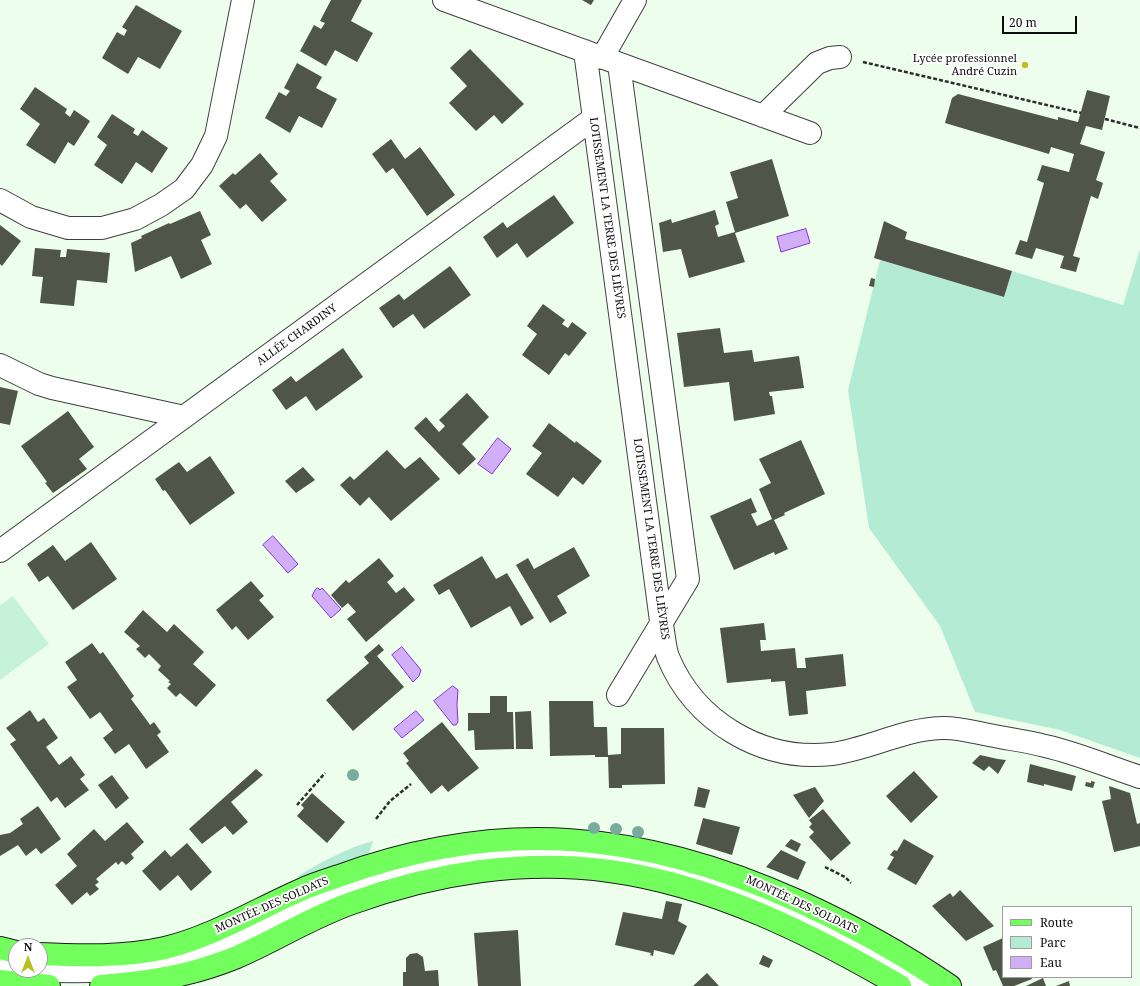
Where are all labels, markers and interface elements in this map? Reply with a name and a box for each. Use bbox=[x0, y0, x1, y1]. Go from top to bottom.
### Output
scale bar bbox=[1004, 8, 1079, 34]
text: 20 m bbox=[1009, 14, 1037, 31]
place label: Lycée professionnel André Cuzin bbox=[913, 52, 1017, 78]
marker: Lycée professionnel André Cuzin bbox=[1020, 60, 1030, 70]
street label: LOTISSEMENT LA TERRE DES LIÈVRES bbox=[586, 116, 628, 320]
street label: ALLÉE CHARDINY bbox=[254, 302, 340, 368]
street label: LOTISSEMENT LA TERRE DES LIÈVRES bbox=[630, 437, 672, 641]
street label: MONTÉE DES SOLDATS bbox=[744, 873, 860, 937]
street label: MONTÉE DES SOLDATS bbox=[213, 874, 331, 936]
legend bbox=[1002, 906, 1132, 978]
text: Route bbox=[1040, 914, 1073, 931]
text: Parc bbox=[1040, 934, 1066, 951]
north arrow bbox=[8, 938, 48, 978]
text: N bbox=[24, 939, 32, 954]
text: Eau bbox=[1040, 954, 1062, 971]

